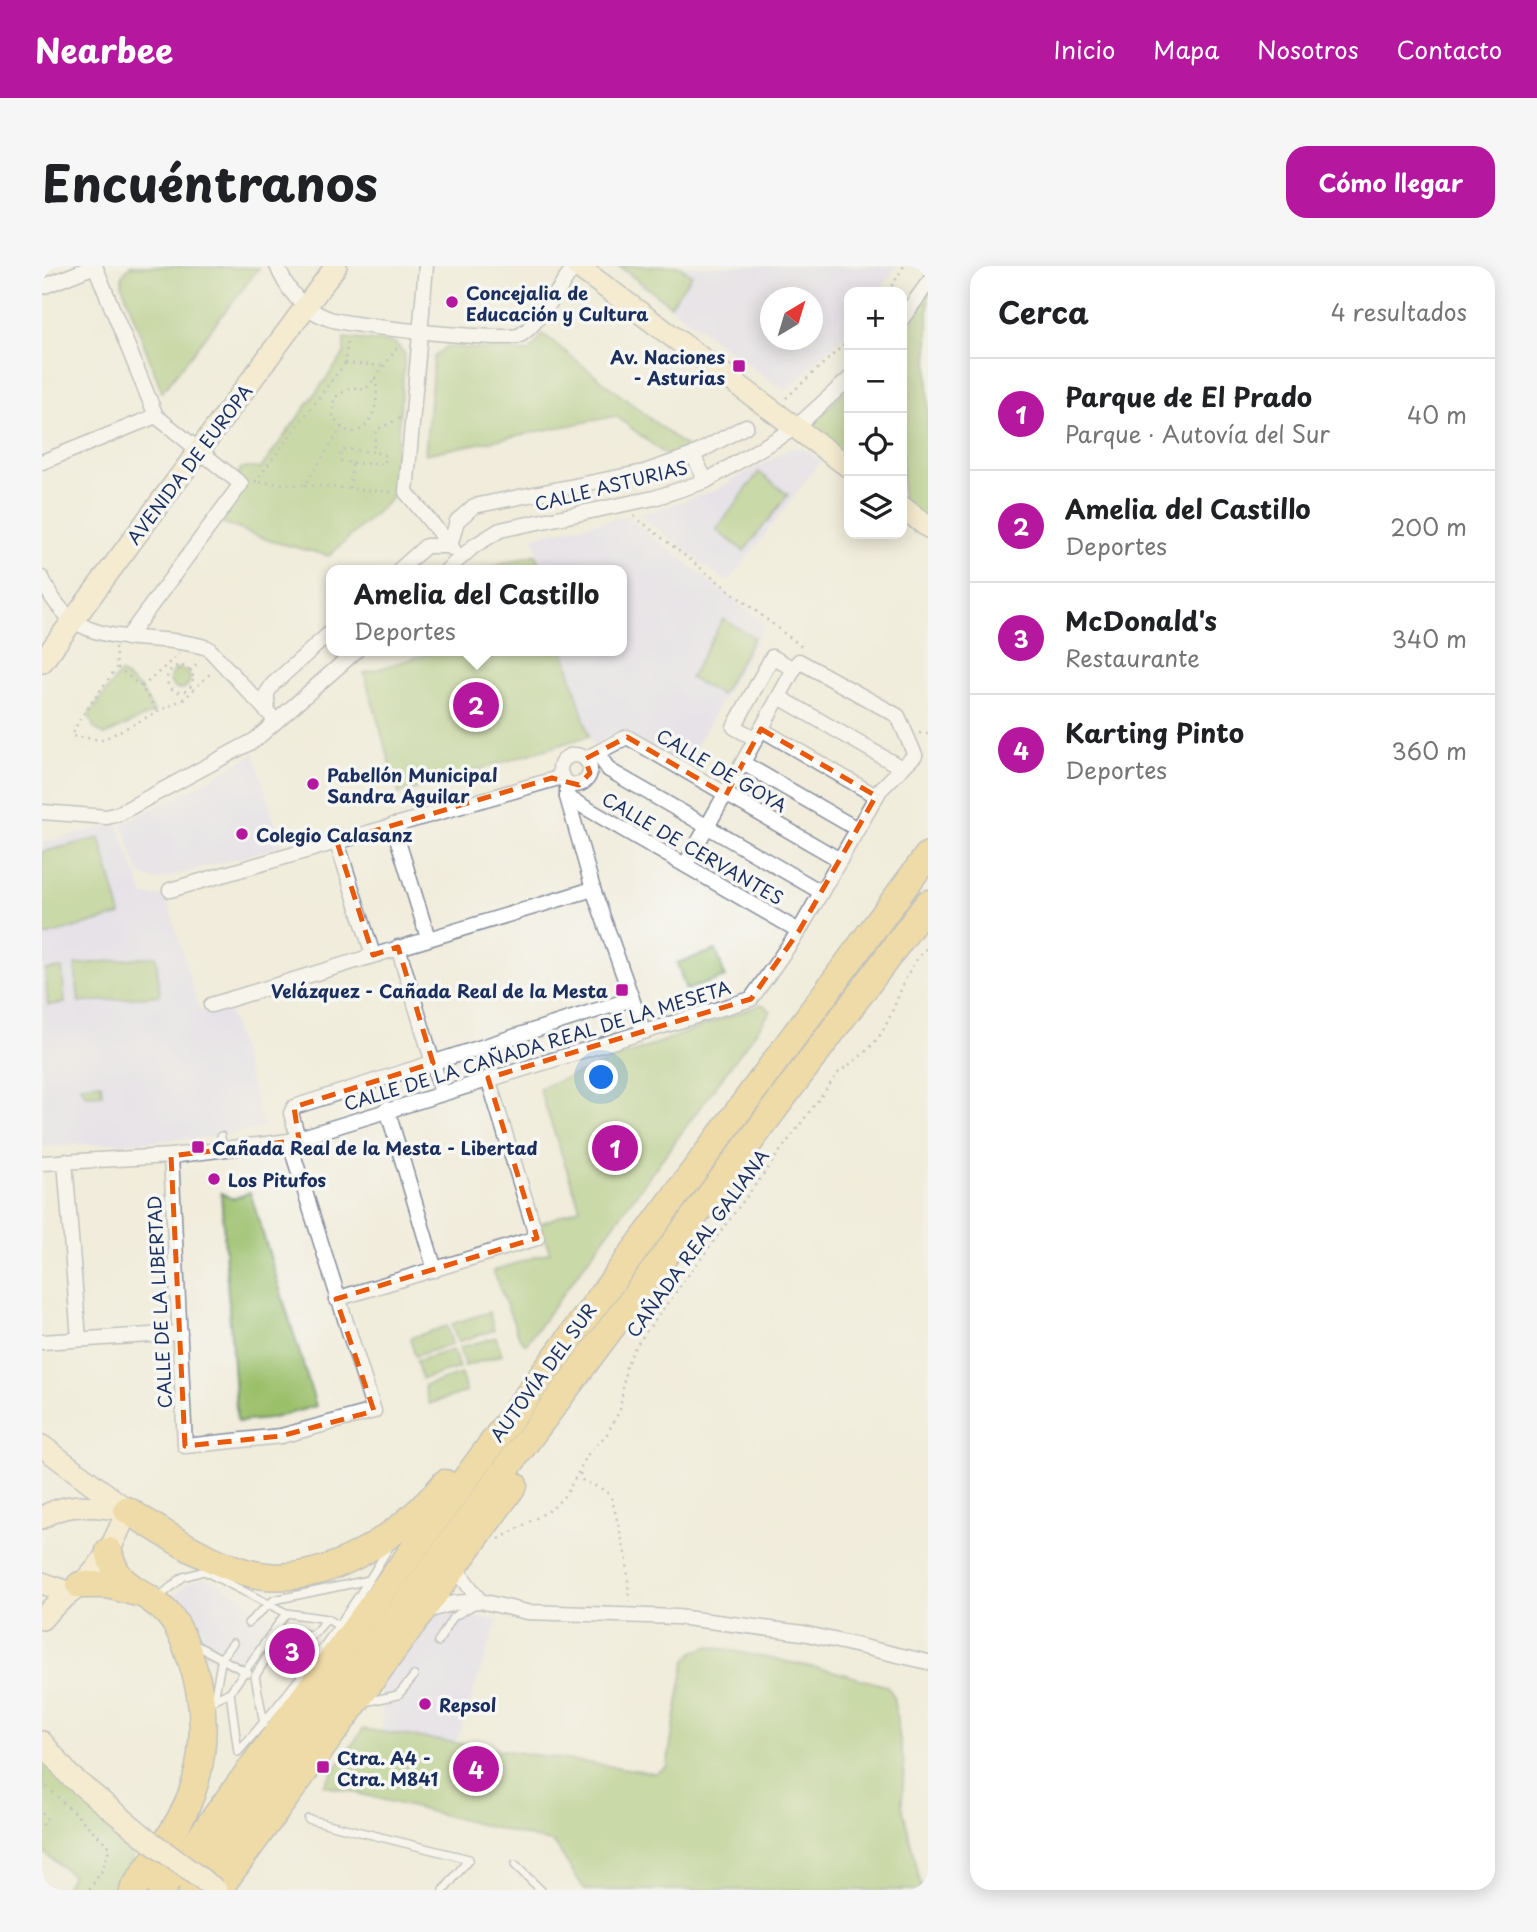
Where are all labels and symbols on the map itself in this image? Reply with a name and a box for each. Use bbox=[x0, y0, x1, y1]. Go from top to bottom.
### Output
place label: Concejalia de Educación y Cultura bbox=[466, 279, 649, 327]
north arrow bbox=[760, 287, 823, 350]
marker: Concejalia de Educación y Cultura bbox=[444, 294, 460, 310]
place label: Av. Naciones - Asturias bbox=[610, 343, 725, 391]
marker: Av. Naciones - Asturias bbox=[731, 358, 747, 374]
street label: AVENIDA DE EUROPA bbox=[120, 378, 258, 550]
street label: CALLE ASTURIAS bbox=[532, 453, 690, 517]
pin: 2 bbox=[453, 679, 499, 731]
street label: CALLE DE GOYA bbox=[652, 722, 792, 818]
place label: Pabellón Municipal Sandra Aguilar bbox=[327, 761, 498, 809]
marker: Pabellón Municipal Sandra Aguilar bbox=[305, 776, 321, 792]
street label: CALLE DE CERVANTES bbox=[597, 785, 789, 911]
place label: Colegio Calasanz bbox=[256, 821, 413, 848]
marker: Colegio Calasanz bbox=[234, 826, 250, 842]
street label: CALLE DE LA CAÑADA REAL DE LA MESETA bbox=[340, 973, 734, 1117]
place label: Velázquez - Cañada Real de la Mesta bbox=[271, 977, 608, 1004]
marker: Velázquez - Cañada Real de la Mesta bbox=[614, 982, 630, 998]
your location bbox=[584, 1060, 618, 1094]
pin: 1 bbox=[592, 1122, 638, 1174]
place label: Cañada Real de la Mesta - Libertad bbox=[212, 1134, 538, 1161]
marker: Cañada Real de la Mesta - Libertad bbox=[190, 1139, 206, 1155]
street label: CAÑADA REAL GALIANA bbox=[619, 1143, 775, 1343]
place label: Los Pitufos bbox=[228, 1166, 326, 1193]
marker: Los Pitufos bbox=[206, 1171, 222, 1187]
street label: CALLE DE LA LIBERTAD bbox=[140, 1195, 178, 1409]
street label: AUTOVÍA DEL SUR bbox=[483, 1297, 603, 1447]
pin: 3 bbox=[269, 1625, 315, 1677]
place label: Repsol bbox=[439, 1691, 496, 1718]
marker: Repsol bbox=[417, 1696, 433, 1712]
pin: 4 bbox=[453, 1743, 499, 1795]
place label: Ctra. A4 - Ctra. M841 bbox=[337, 1744, 438, 1792]
marker: Ctra. A4 - Ctra. M841 bbox=[315, 1759, 331, 1775]

